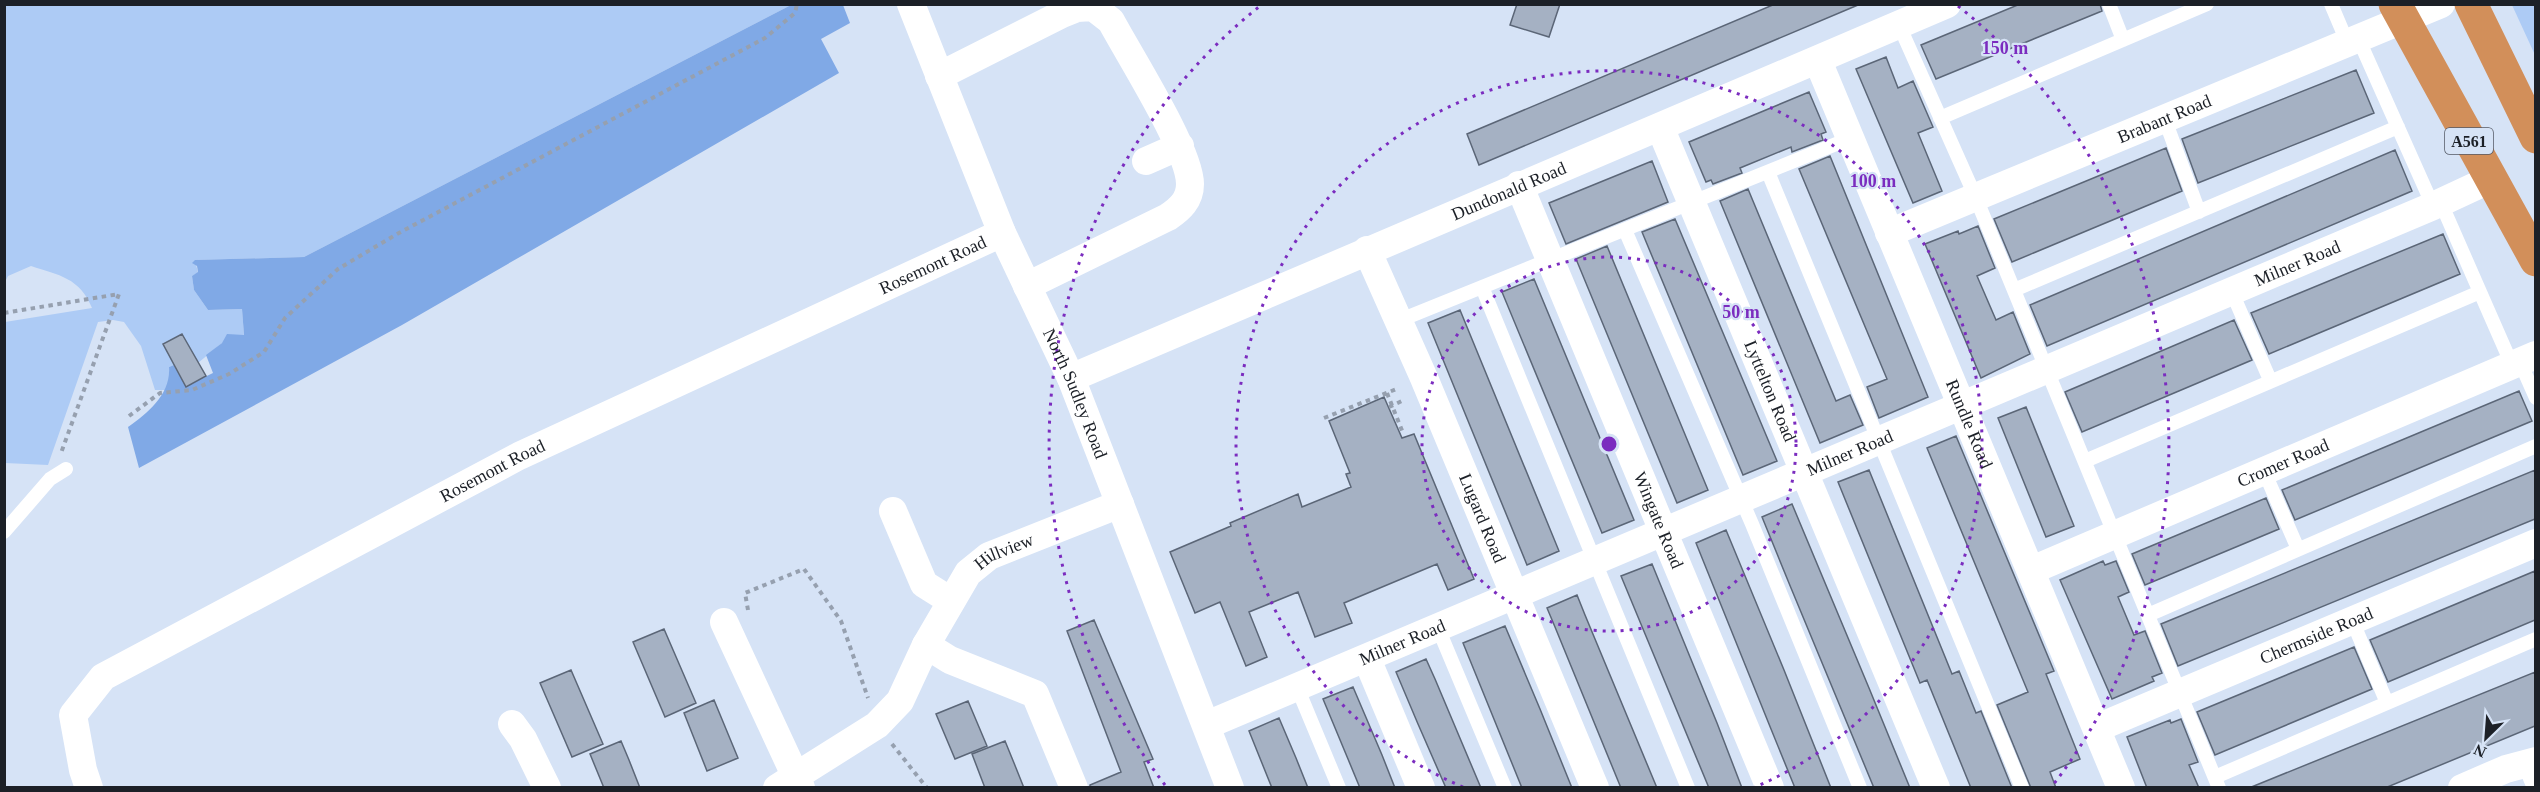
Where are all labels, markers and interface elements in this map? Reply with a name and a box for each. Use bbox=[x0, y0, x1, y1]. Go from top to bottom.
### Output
text: 150 m bbox=[1982, 38, 2028, 58]
street label: Brabant Road bbox=[2114, 91, 2214, 147]
road number: A561 bbox=[2445, 128, 2493, 154]
street label: Dundonald Road bbox=[1448, 158, 1569, 224]
text: 100 m bbox=[1850, 171, 1896, 191]
street label: Rosemont Road bbox=[876, 232, 989, 298]
street label: Milner Road bbox=[2251, 236, 2343, 290]
text: 50 m bbox=[1722, 302, 1760, 322]
street label: North Sudley Road bbox=[1039, 325, 1111, 461]
street label: Lyttelton Road bbox=[1740, 337, 1800, 444]
street label: Rundle Road bbox=[1942, 376, 1997, 471]
street label: Milner Road bbox=[1804, 426, 1896, 480]
centre of rings bbox=[1599, 434, 1619, 454]
street label: Rosemont Road bbox=[436, 435, 548, 506]
street label: Cromer Road bbox=[2234, 435, 2332, 491]
street label: Wingate Road bbox=[1630, 469, 1687, 571]
street label: Lugard Road bbox=[1455, 471, 1510, 566]
street label: Hillview bbox=[970, 529, 1036, 574]
street label: Chermside Road bbox=[2257, 603, 2376, 668]
street label: Milner Road bbox=[1356, 615, 1448, 669]
north arrow bbox=[2456, 708, 2516, 768]
text: N bbox=[2471, 741, 2489, 761]

